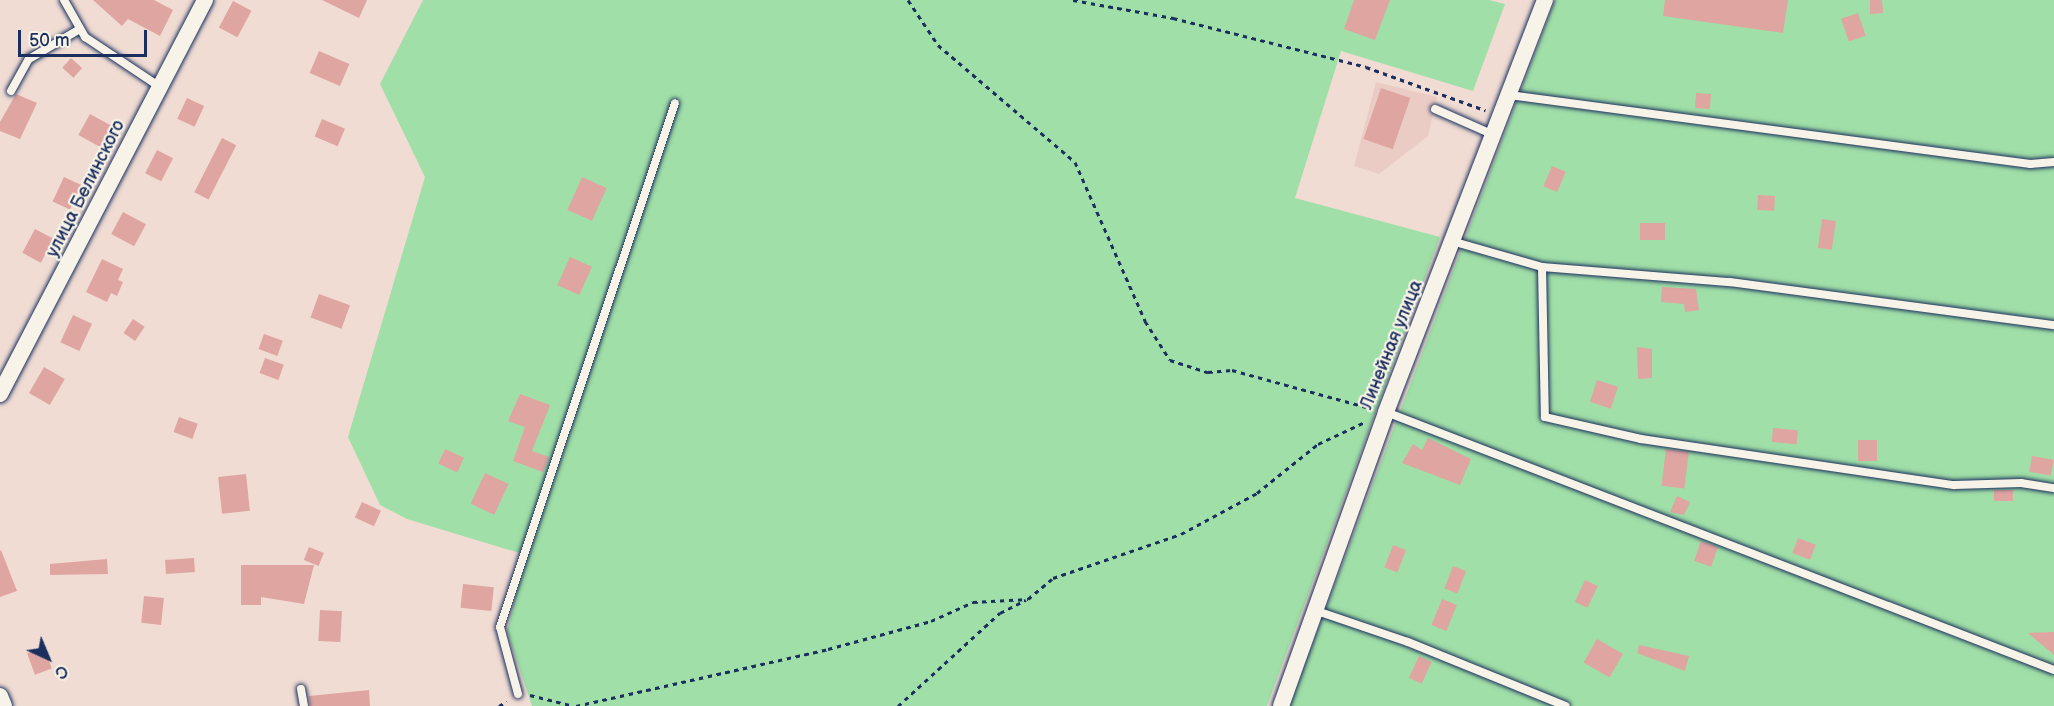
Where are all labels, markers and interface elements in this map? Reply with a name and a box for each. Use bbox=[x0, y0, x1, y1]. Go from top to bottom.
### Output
scale bar bbox=[21, 18, 150, 56]
text: 50 m bbox=[29, 30, 70, 51]
street label: улица Белинского bbox=[42, 117, 130, 261]
street label: Линейная улица bbox=[1356, 277, 1428, 413]
north arrow bbox=[18, 628, 78, 688]
text: С bbox=[50, 661, 71, 682]

